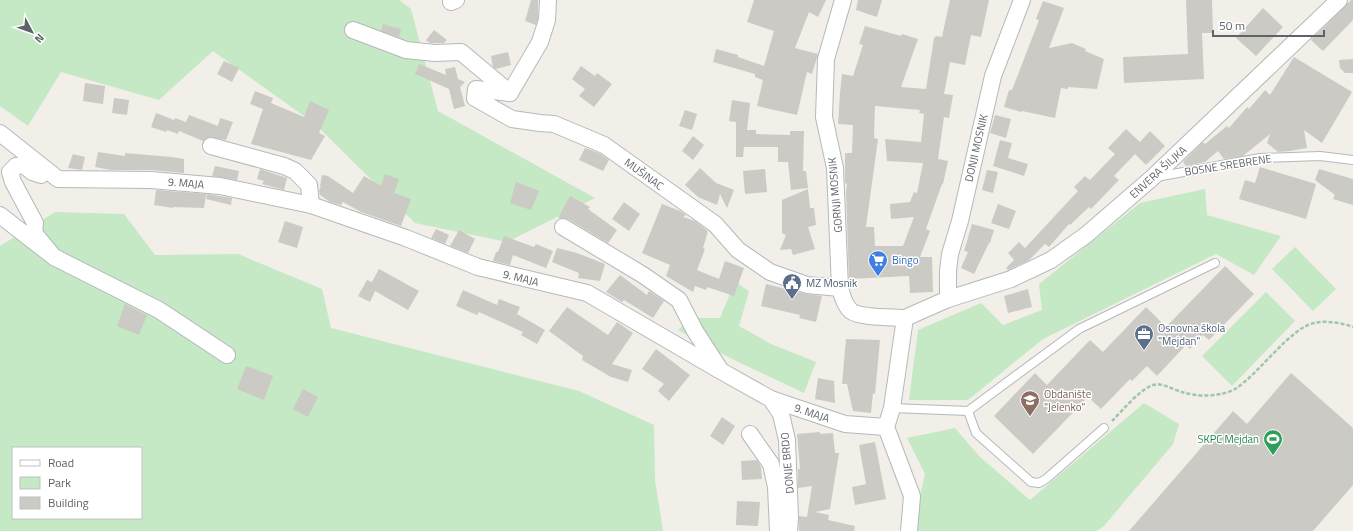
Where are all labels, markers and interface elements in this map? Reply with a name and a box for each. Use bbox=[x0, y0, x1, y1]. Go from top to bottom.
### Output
north arrow bbox=[12, 12, 52, 52]
scale bar bbox=[1213, 12, 1324, 38]
text: 50 m bbox=[1219, 16, 1245, 35]
text: N bbox=[31, 30, 48, 47]
street label: DONJI MOSNIK bbox=[960, 112, 992, 183]
street label: ENVERA ŠILJKA bbox=[1126, 142, 1190, 202]
street label: BOSNE SREBRENE bbox=[1183, 150, 1273, 180]
street label: MUŠINAC bbox=[621, 154, 667, 194]
street label: GORNJI MOSNIK bbox=[824, 156, 846, 233]
street label: 9. MAJA bbox=[167, 173, 205, 193]
supermarket icon: Bingo bbox=[867, 249, 889, 277]
place label: Bingo bbox=[892, 252, 919, 268]
street label: 9. MAJA bbox=[501, 266, 541, 290]
public building icon: MZ Mosnik bbox=[781, 272, 803, 300]
place label: MZ Mosnik bbox=[806, 275, 858, 291]
place label: Osnovna škola "Mejdan" bbox=[1158, 320, 1226, 349]
office icon: Osnovna škola "Mejdan" bbox=[1133, 323, 1155, 351]
place label: Obdanište "Jelenko" bbox=[1044, 386, 1092, 415]
school or university icon: Obdanište "Jelenko" bbox=[1019, 389, 1041, 417]
street label: 9. MAJA bbox=[792, 400, 832, 427]
sports icon: SKPC Mejdan bbox=[1262, 428, 1284, 456]
place label: SKPC Mejdan bbox=[1197, 431, 1259, 447]
street label: DONJE BRDO bbox=[776, 432, 798, 494]
legend bbox=[12, 447, 142, 519]
text: Road bbox=[48, 453, 74, 472]
text: Park bbox=[48, 473, 71, 492]
text: Building bbox=[48, 493, 89, 512]

